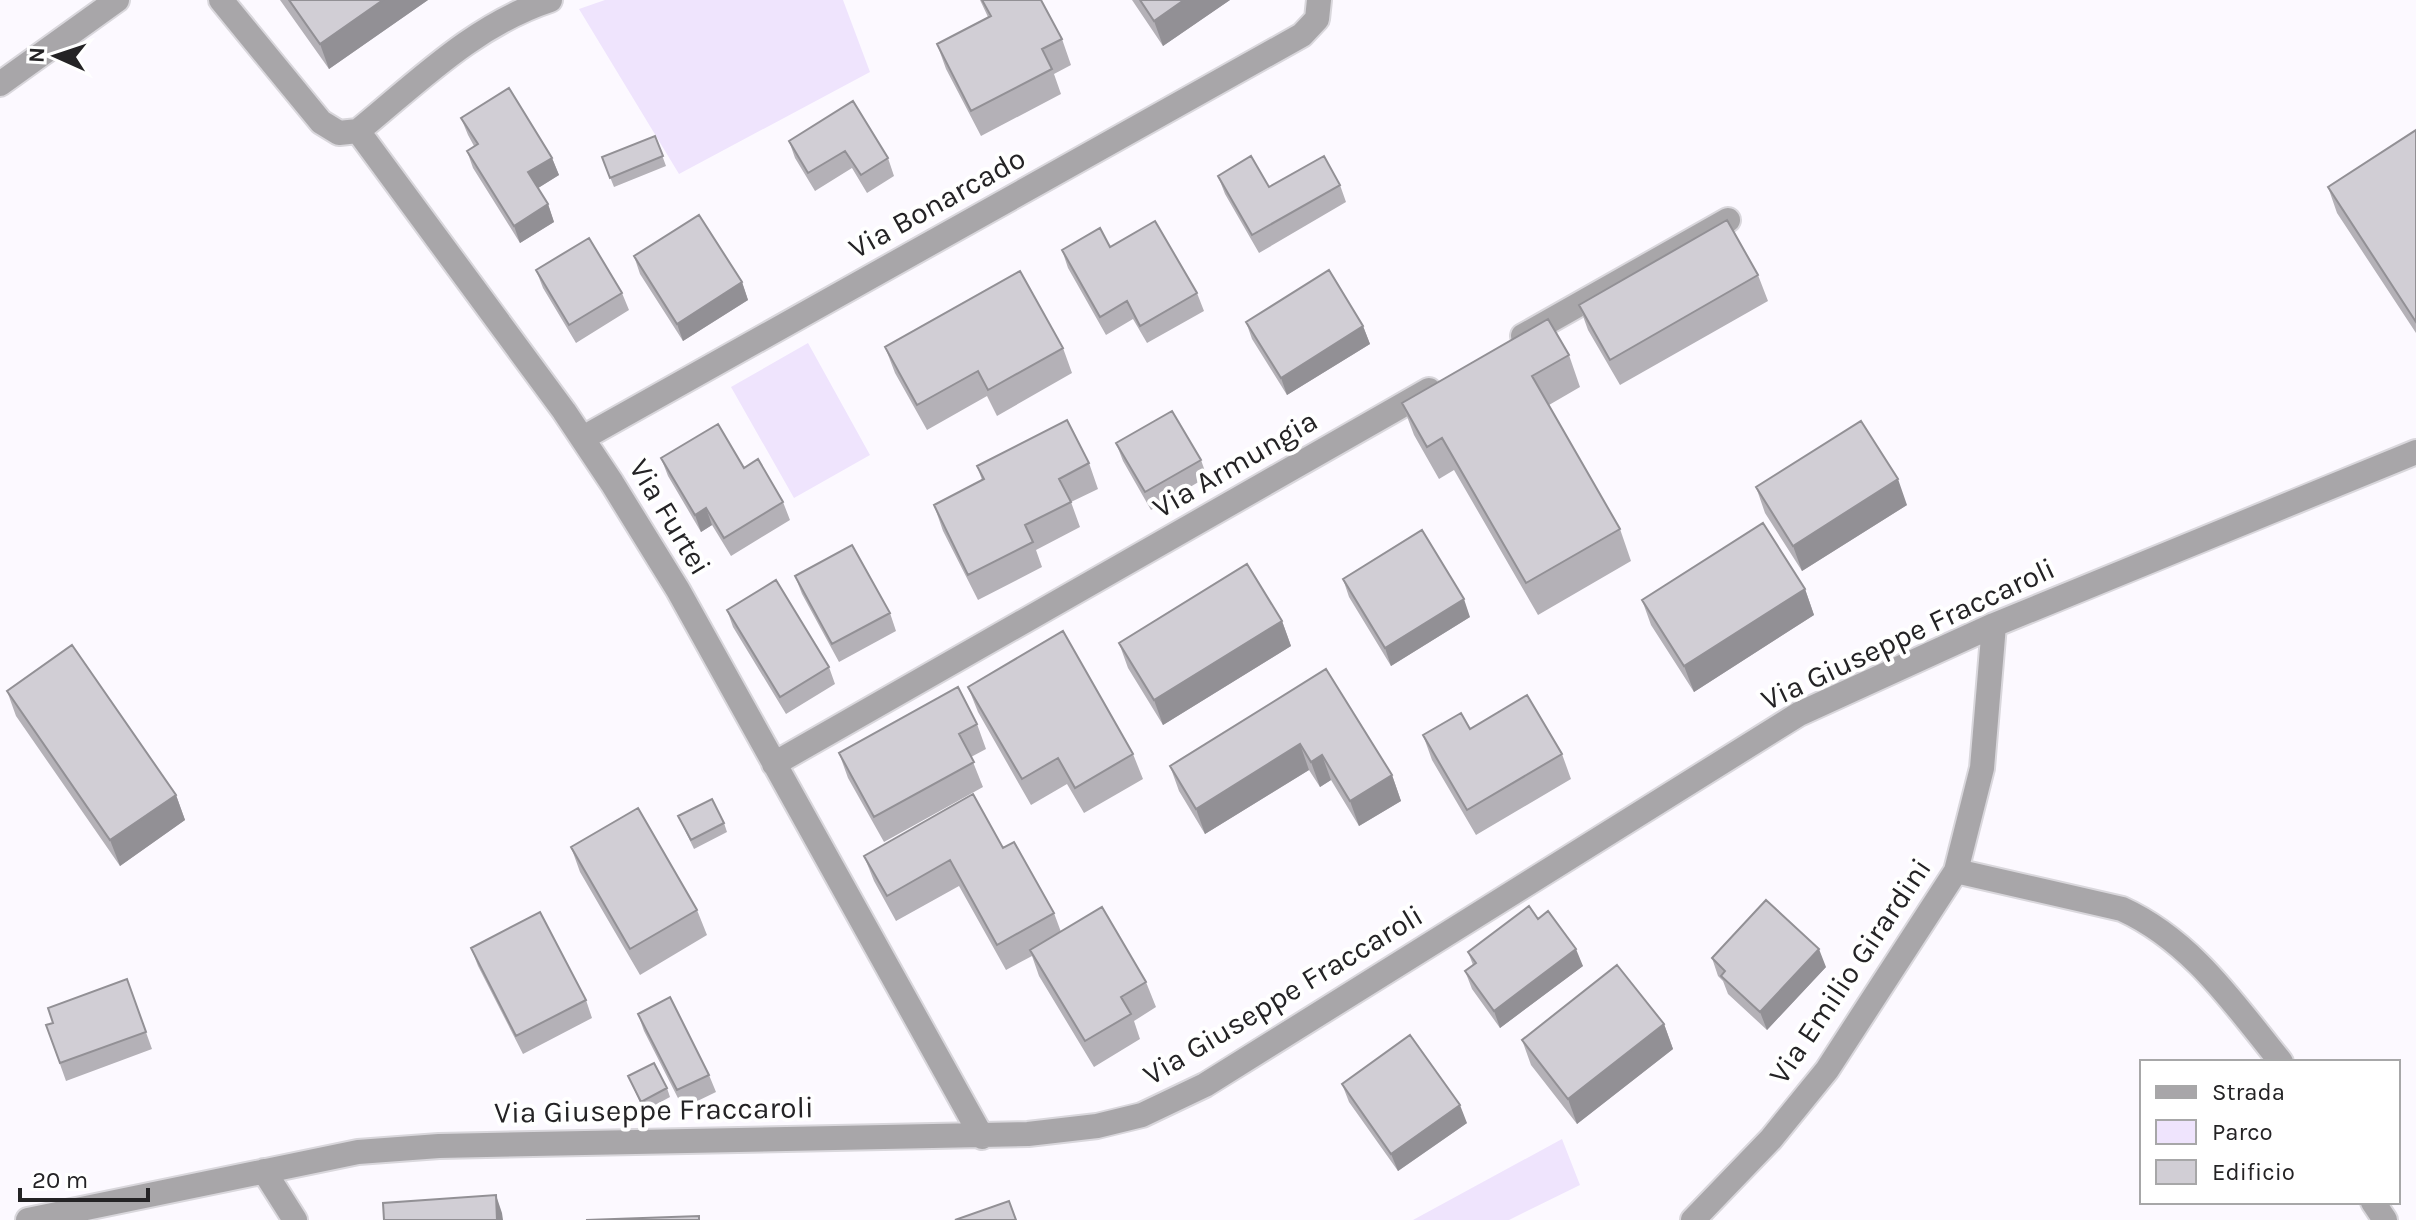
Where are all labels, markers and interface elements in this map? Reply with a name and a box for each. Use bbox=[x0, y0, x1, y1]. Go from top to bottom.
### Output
north arrow bbox=[16, 16, 96, 96]
text: N bbox=[24, 46, 50, 64]
street label: Via Bonarcado bbox=[842, 140, 1032, 266]
street label: Via Armungia bbox=[1146, 402, 1324, 526]
street label: Via Furtei bbox=[621, 452, 719, 582]
street label: Via Giuseppe Fraccaroli bbox=[1755, 550, 2061, 718]
street label: Via Emilio Girardini bbox=[1761, 851, 1939, 1091]
street label: Via Giuseppe Fraccaroli bbox=[1137, 897, 1429, 1093]
legend bbox=[2140, 1060, 2400, 1204]
text: Strada bbox=[2212, 1078, 2285, 1106]
street label: Via Giuseppe Fraccaroli bbox=[494, 1089, 814, 1131]
text: Parco bbox=[2212, 1118, 2273, 1146]
scale bar bbox=[20, 1152, 148, 1202]
text: Edificio bbox=[2212, 1158, 2295, 1186]
text: 20 m bbox=[32, 1166, 88, 1194]

